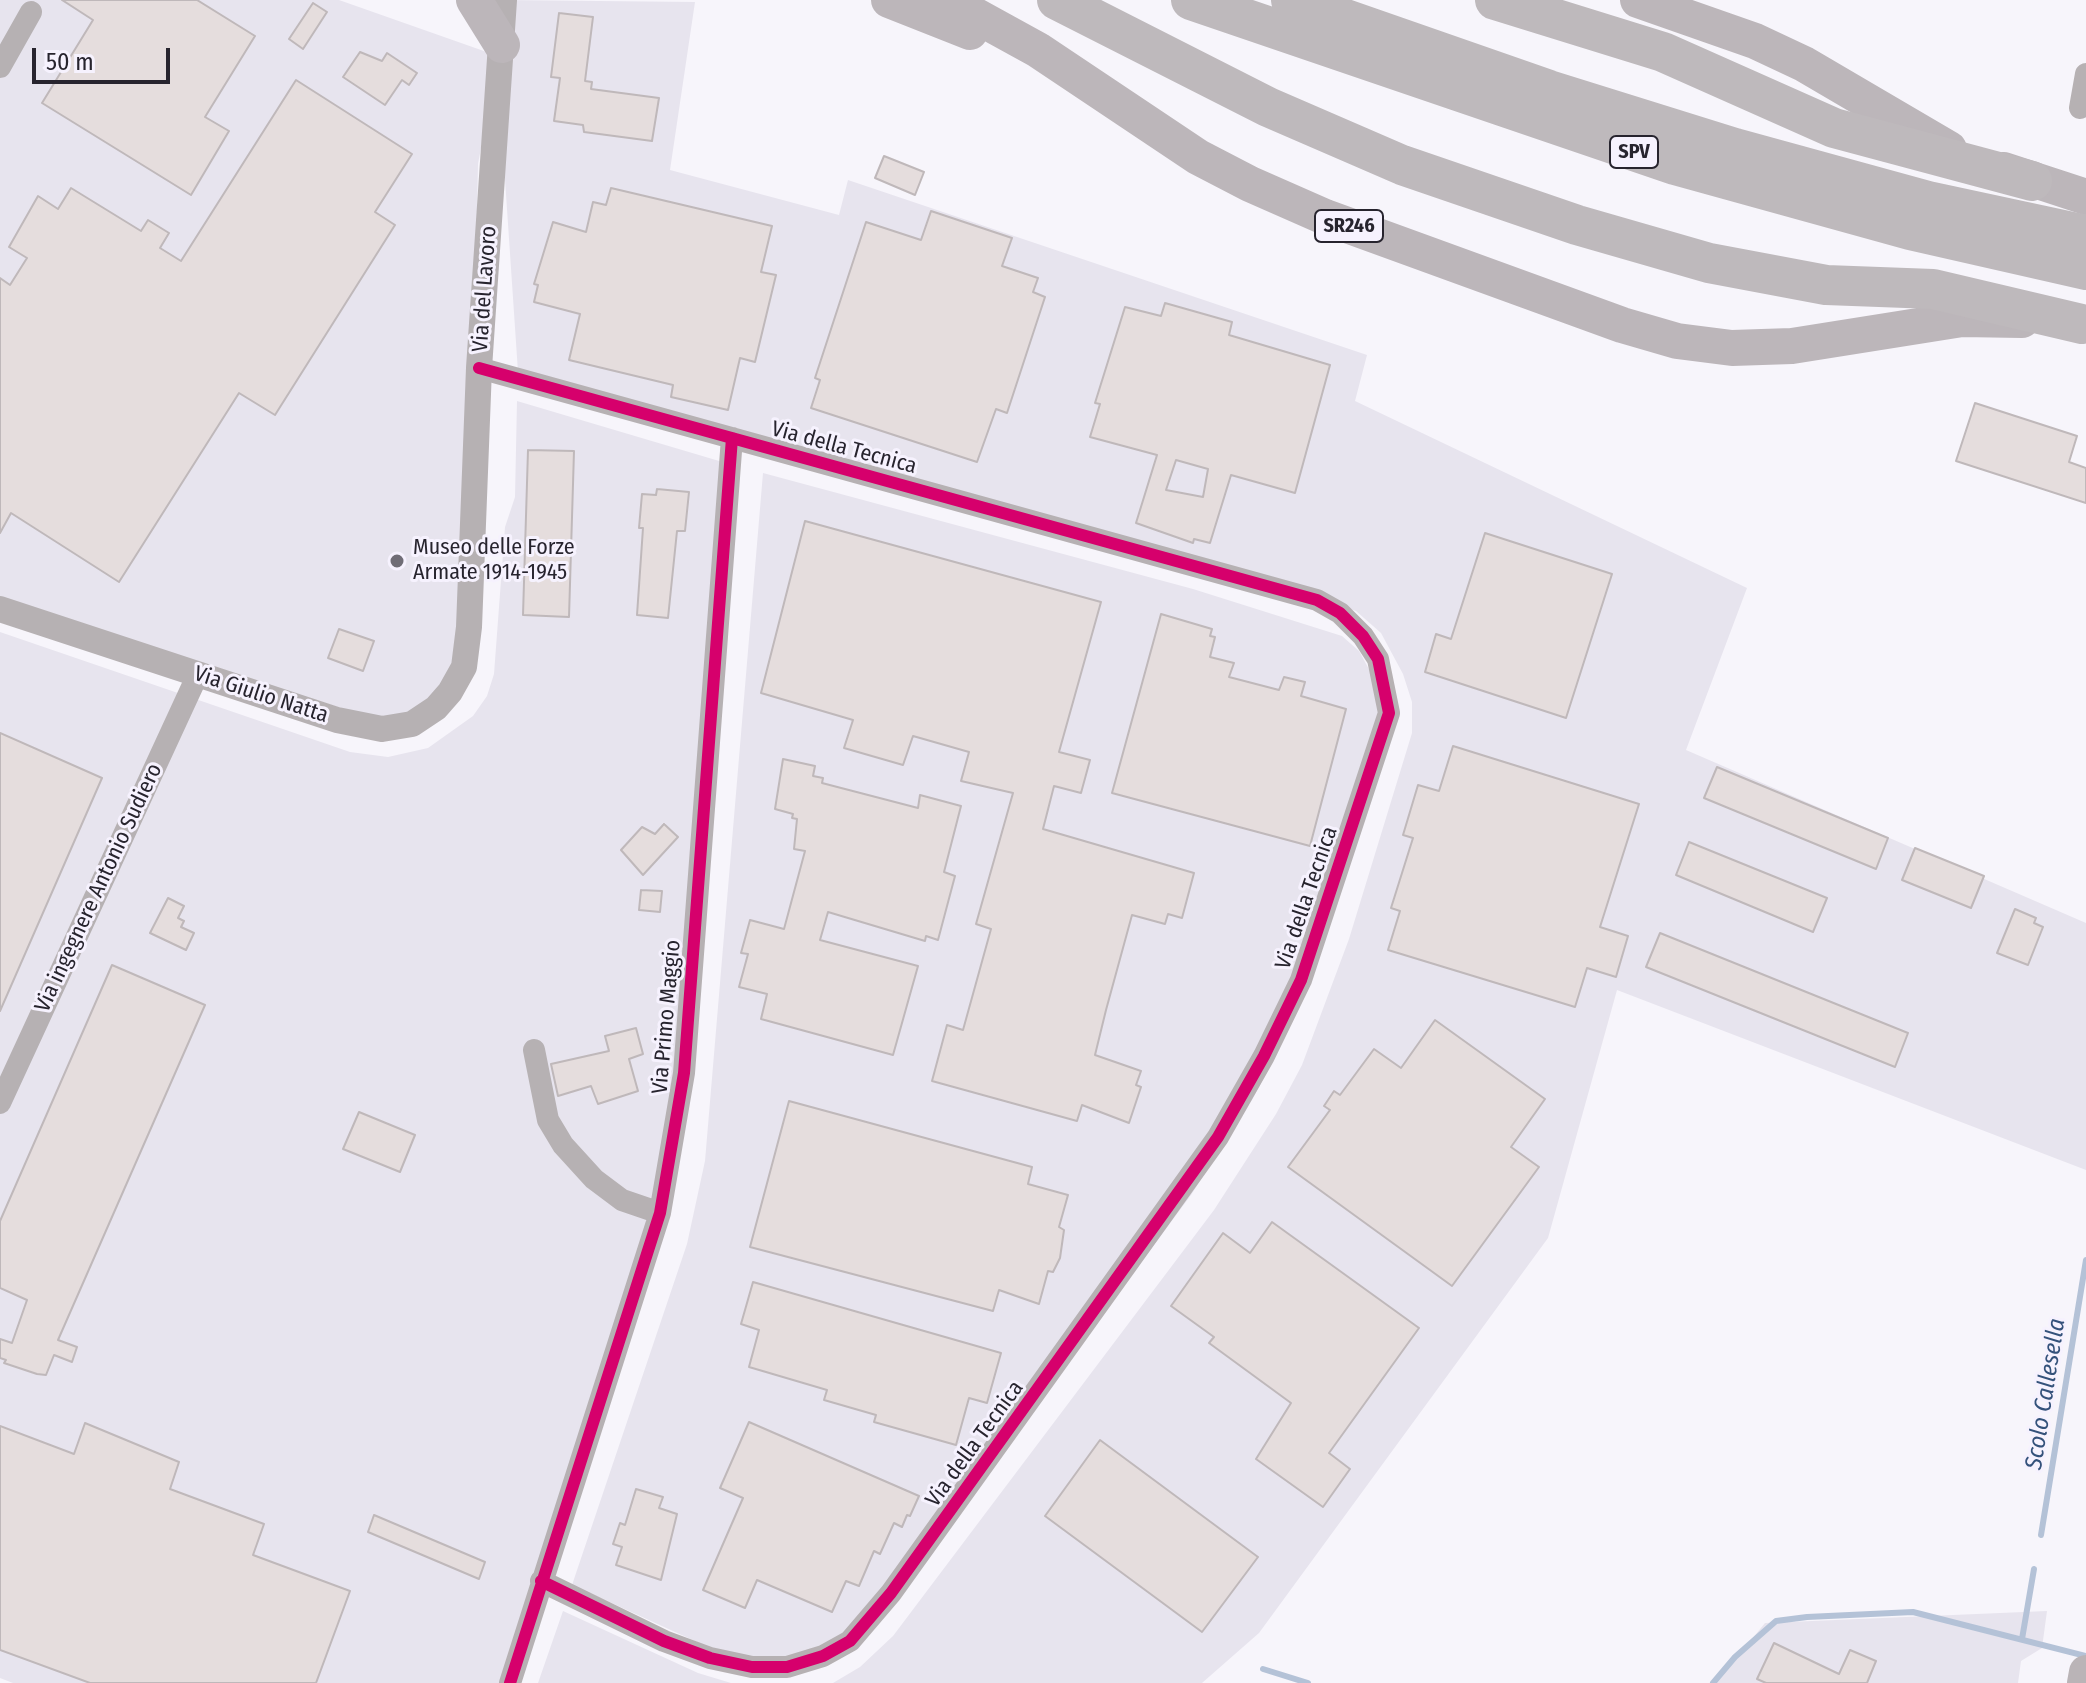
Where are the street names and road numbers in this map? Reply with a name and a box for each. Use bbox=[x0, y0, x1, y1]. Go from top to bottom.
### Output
road number: SPV bbox=[1610, 136, 1658, 168]
road number: SR246 bbox=[1315, 210, 1383, 242]
street label: Via del Lavoro bbox=[467, 225, 503, 353]
street label: Via della Tecnica bbox=[769, 416, 919, 480]
street label: Via Giulio Natta bbox=[191, 661, 331, 729]
street label: Via ingegnere Antonio Sudiero bbox=[30, 759, 168, 1017]
street label: Via della Tecnica bbox=[1270, 823, 1344, 973]
street label: Via Primo Maggio bbox=[647, 939, 687, 1095]
street label: Via della Tecnica bbox=[920, 1376, 1030, 1512]

